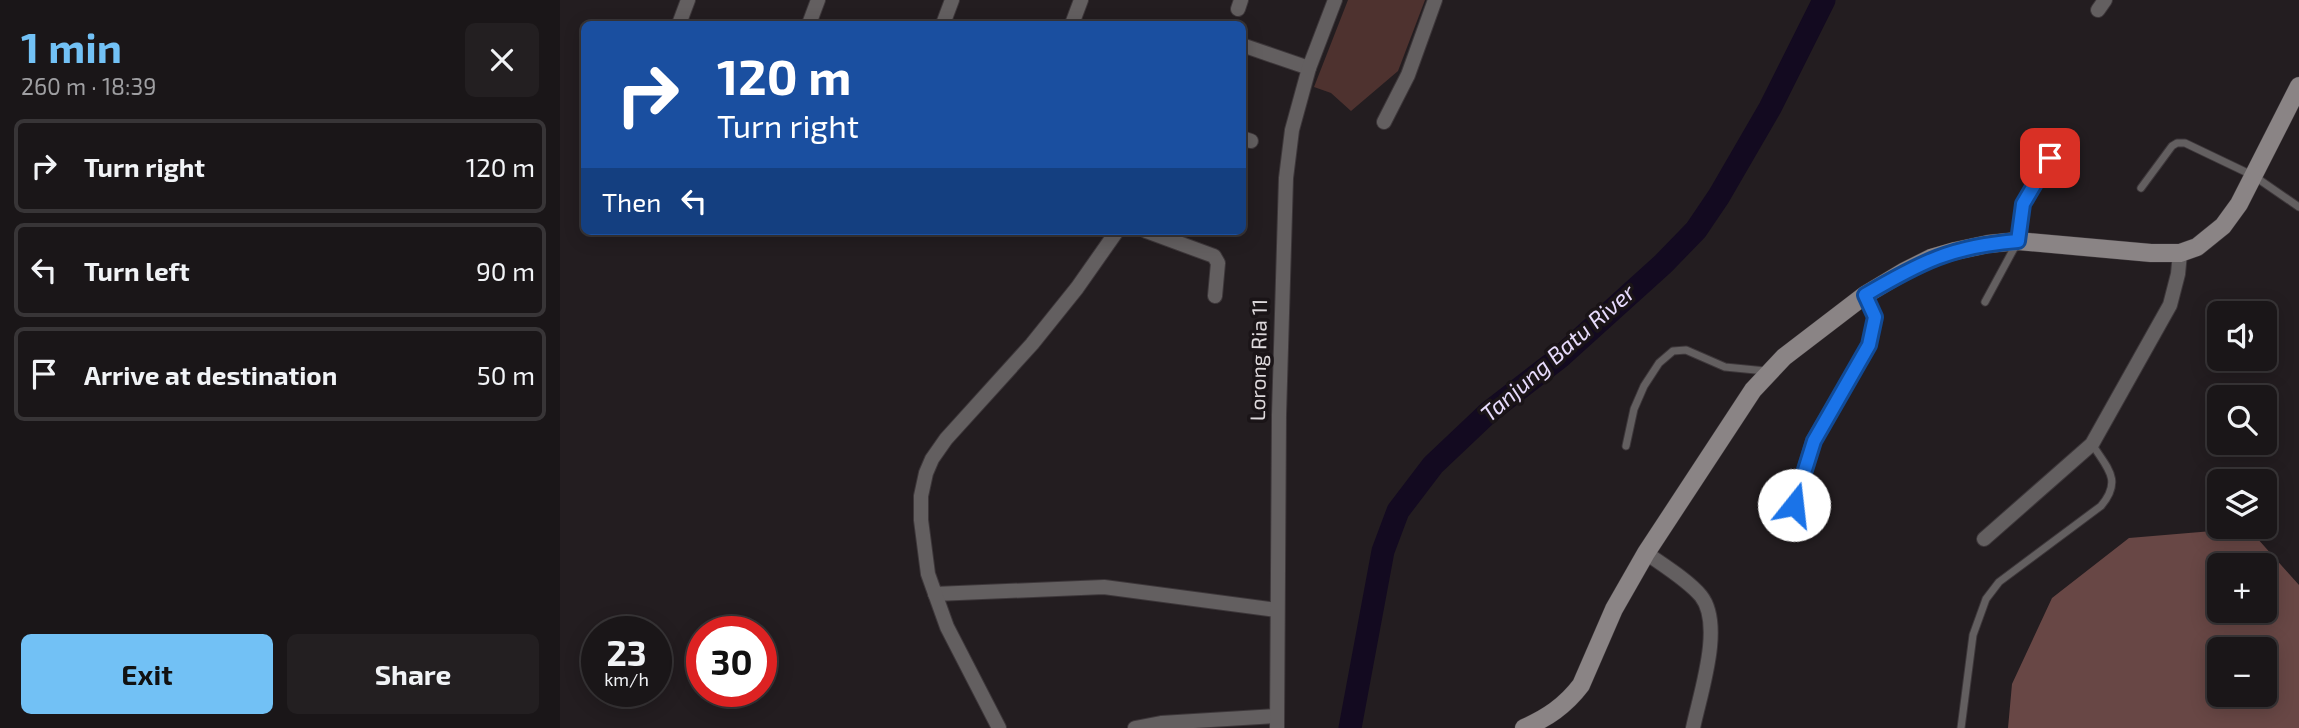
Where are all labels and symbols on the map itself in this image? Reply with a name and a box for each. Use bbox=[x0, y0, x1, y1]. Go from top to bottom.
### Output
pin bbox=[2020, 128, 2080, 188]
water label: Tanjung Batu River bbox=[1474, 277, 1641, 427]
street label: Lorong Ria 11 bbox=[1244, 299, 1271, 421]
position arrow bbox=[1757, 468, 1831, 542]
speed limit sign: 30 bbox=[686, 616, 777, 707]

